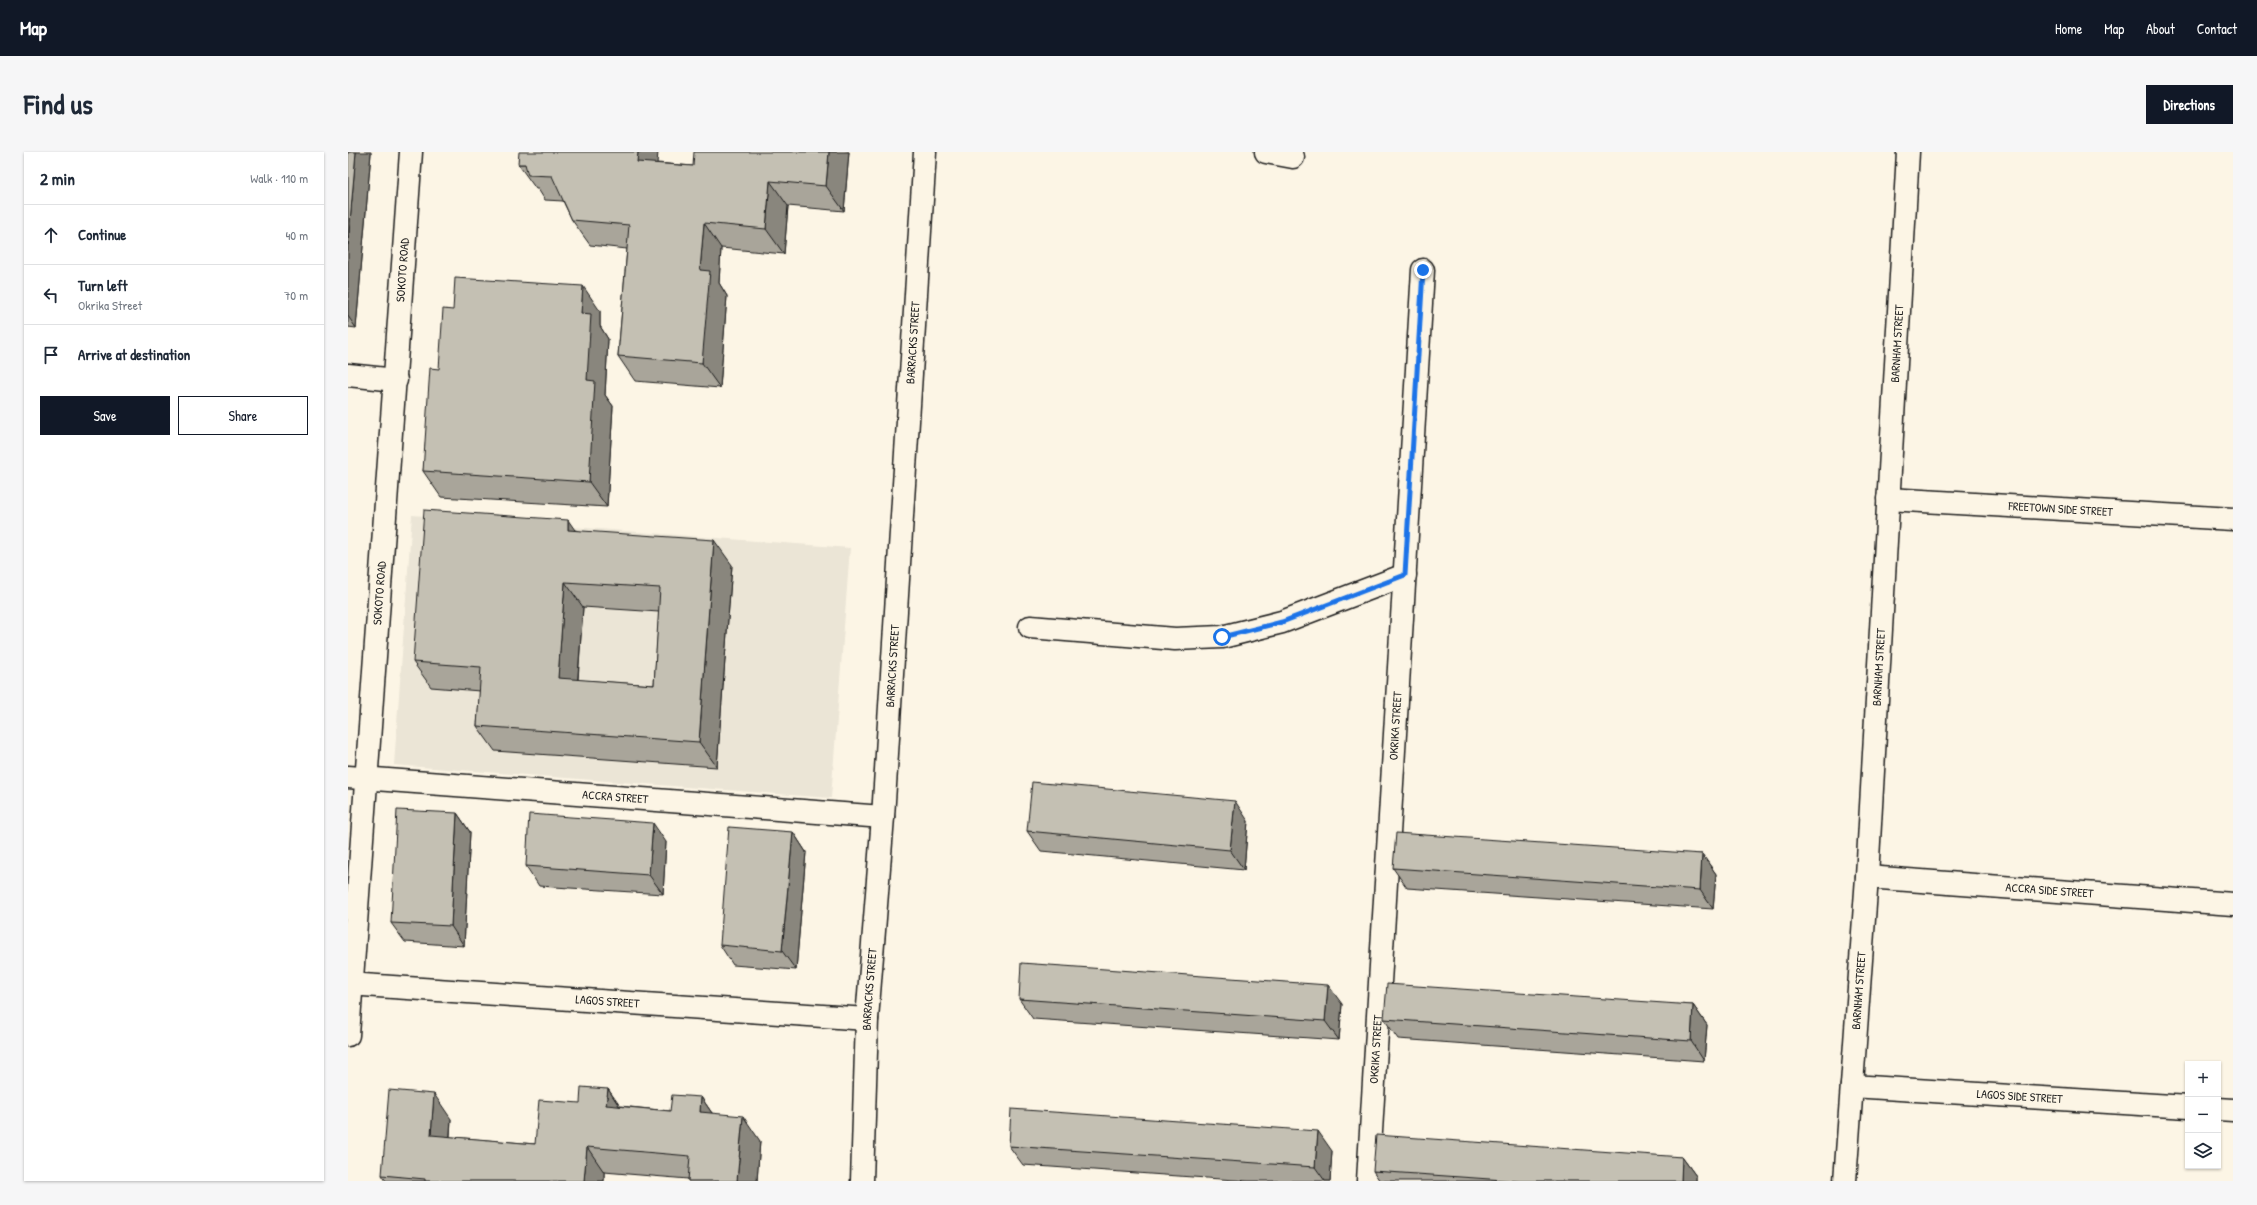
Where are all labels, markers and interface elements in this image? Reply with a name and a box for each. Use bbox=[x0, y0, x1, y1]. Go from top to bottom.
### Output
text: Map bbox=[20, 15, 47, 41]
text: Home bbox=[2055, 19, 2082, 38]
text: Map bbox=[2104, 19, 2124, 38]
text: About bbox=[2146, 19, 2175, 38]
text: Contact bbox=[2197, 19, 2237, 38]
text: Find us bbox=[24, 85, 93, 123]
button: Directions bbox=[2146, 85, 2233, 124]
text: 2 min bbox=[40, 167, 75, 190]
text: Walk · 110 m bbox=[250, 169, 308, 187]
icon: ahead bbox=[40, 224, 62, 246]
text: Continue bbox=[78, 224, 126, 245]
text: 40 m bbox=[285, 226, 308, 244]
street label: SOKOTO ROAD bbox=[391, 237, 413, 302]
route end bbox=[1414, 261, 1432, 279]
text: Turn left bbox=[78, 275, 128, 296]
icon: left bbox=[40, 284, 62, 306]
text: 70 m bbox=[284, 286, 308, 304]
text: Okrika Street bbox=[78, 296, 142, 314]
street label: BARRACKS STREET bbox=[901, 300, 924, 384]
street label: BARNHAM STREET bbox=[1886, 304, 1907, 383]
icon: arrive bbox=[40, 344, 62, 366]
text: Arrive at destination bbox=[78, 344, 190, 365]
button: Save bbox=[40, 396, 170, 435]
button: Share bbox=[178, 396, 308, 435]
street label: FREETOWN SIDE STREET bbox=[2007, 497, 2114, 520]
street label: SOKOTO ROAD bbox=[368, 560, 390, 626]
street label: BARRACKS STREET bbox=[881, 624, 903, 708]
street label: BARNHAM STREET bbox=[1868, 627, 1889, 707]
route start bbox=[1213, 628, 1231, 646]
street label: OKRIKA STREET bbox=[1384, 690, 1406, 761]
street label: ACCRA STREET bbox=[582, 786, 649, 807]
street label: ACCRA SIDE STREET bbox=[2005, 878, 2094, 902]
street label: BARRACKS STREET bbox=[858, 947, 881, 1031]
street label: BARNHAM STREET bbox=[1847, 951, 1870, 1030]
street label: LAGOS STREET bbox=[575, 990, 640, 1012]
street label: OKRIKA STREET bbox=[1365, 1014, 1386, 1084]
map controls bbox=[2185, 1061, 2221, 1169]
button: + bbox=[2185, 1061, 2221, 1097]
street label: LAGOS SIDE STREET bbox=[1976, 1085, 2064, 1107]
button: − bbox=[2185, 1097, 2221, 1133]
button: layers bbox=[2185, 1133, 2221, 1169]

